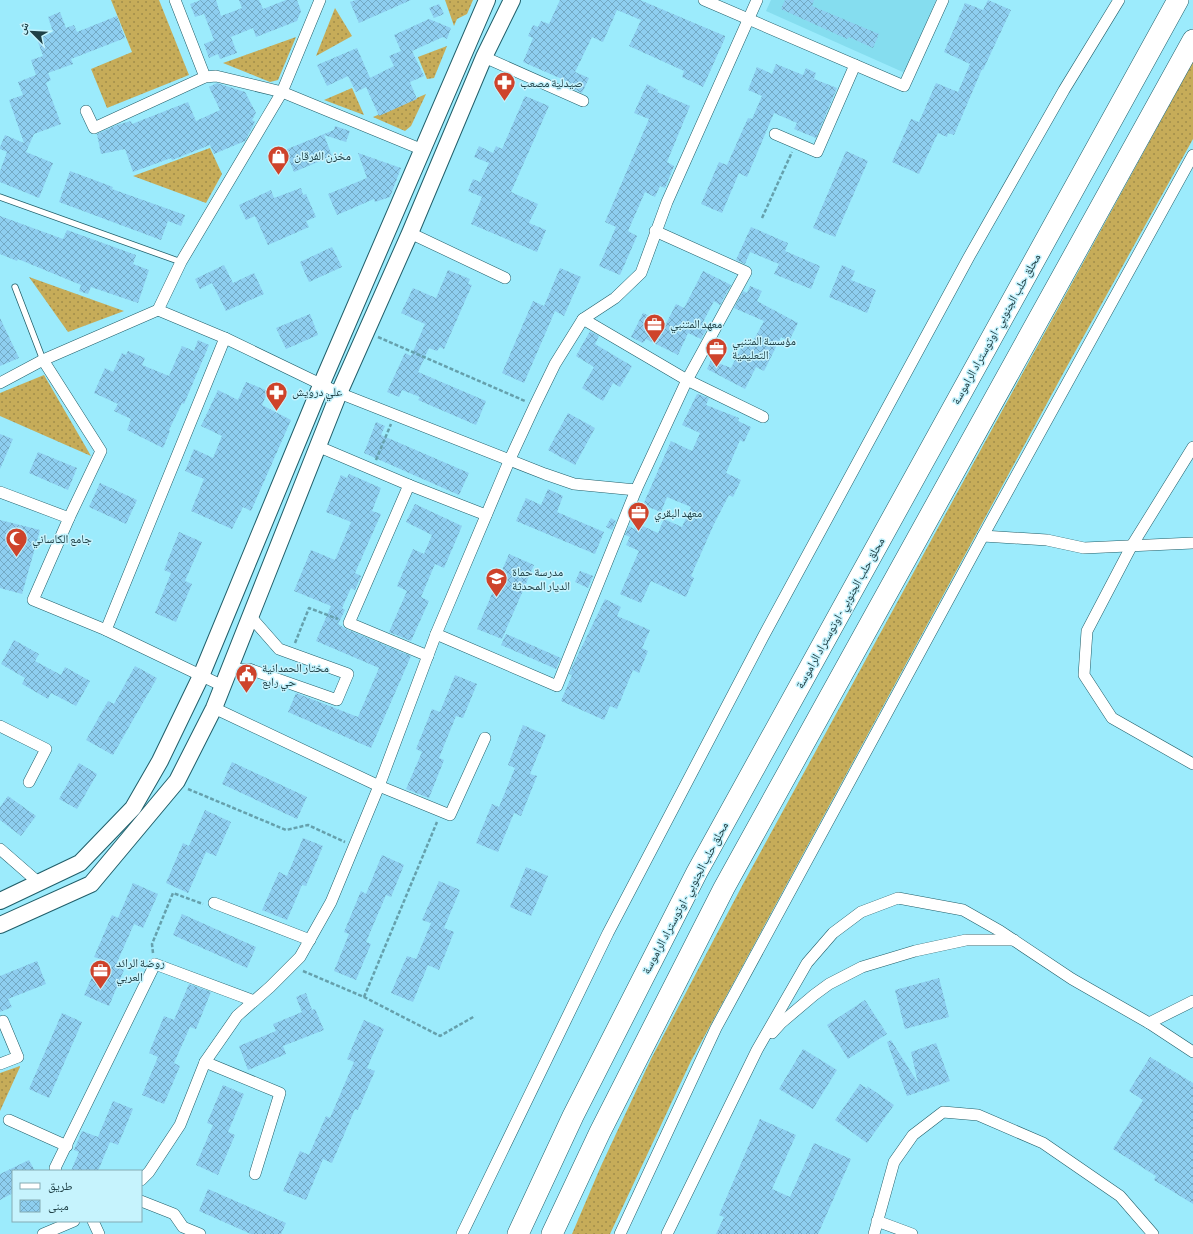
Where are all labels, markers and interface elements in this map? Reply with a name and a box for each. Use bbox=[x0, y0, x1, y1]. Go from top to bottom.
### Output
north arrow bbox=[12, 12, 52, 52]
text: ش bbox=[15, 20, 33, 37]
pharmacy icon: صيدلية مصعب bbox=[492, 70, 518, 103]
place label: صيدلية مصعب bbox=[520, 76, 583, 90]
shop icon: مخزن الفرقان bbox=[265, 143, 291, 176]
place label: مخزن الفرقان bbox=[294, 149, 351, 163]
street label: محلق حلب الجنوبي - اوتوستراد الراموسة bbox=[949, 251, 1046, 408]
office icon: معهد المتنبي bbox=[641, 311, 667, 344]
place label: معهد المتنبي bbox=[670, 317, 722, 334]
place label: مؤسسة المتنبي التعليمية bbox=[732, 334, 796, 362]
office icon: مؤسسة المتنبي التعليمية bbox=[703, 335, 729, 368]
pharmacy icon: علي درويش bbox=[264, 379, 290, 412]
place label: علي درويش bbox=[292, 385, 342, 402]
office icon: معهد البقري bbox=[626, 500, 652, 533]
place label: معهد البقري bbox=[654, 506, 702, 523]
mosque icon: جامع الكاساني bbox=[3, 526, 29, 559]
place label: جامع الكاساني bbox=[32, 532, 92, 549]
street label: محلق حلب الجنوبي - اوتوستراد الراموسة bbox=[793, 535, 890, 692]
place label: مدرسة حماة الديار المحدثة bbox=[512, 565, 570, 593]
school or university icon: مدرسة حماة الديار المحدثة bbox=[483, 566, 509, 599]
place label: مختار الحمدانية حي رابع bbox=[262, 661, 329, 692]
public building icon: مختار الحمدانية حي رابع bbox=[233, 662, 259, 695]
street label: محلق حلب الجنوبي - اوتوستراد الراموسة bbox=[639, 819, 734, 978]
place label: روضة الرائد العربي bbox=[116, 956, 165, 987]
office icon: روضة الرائد العربي bbox=[88, 957, 114, 990]
legend bbox=[12, 1170, 142, 1222]
text: طريق bbox=[48, 1179, 73, 1193]
text: مبنى bbox=[48, 1199, 69, 1213]

